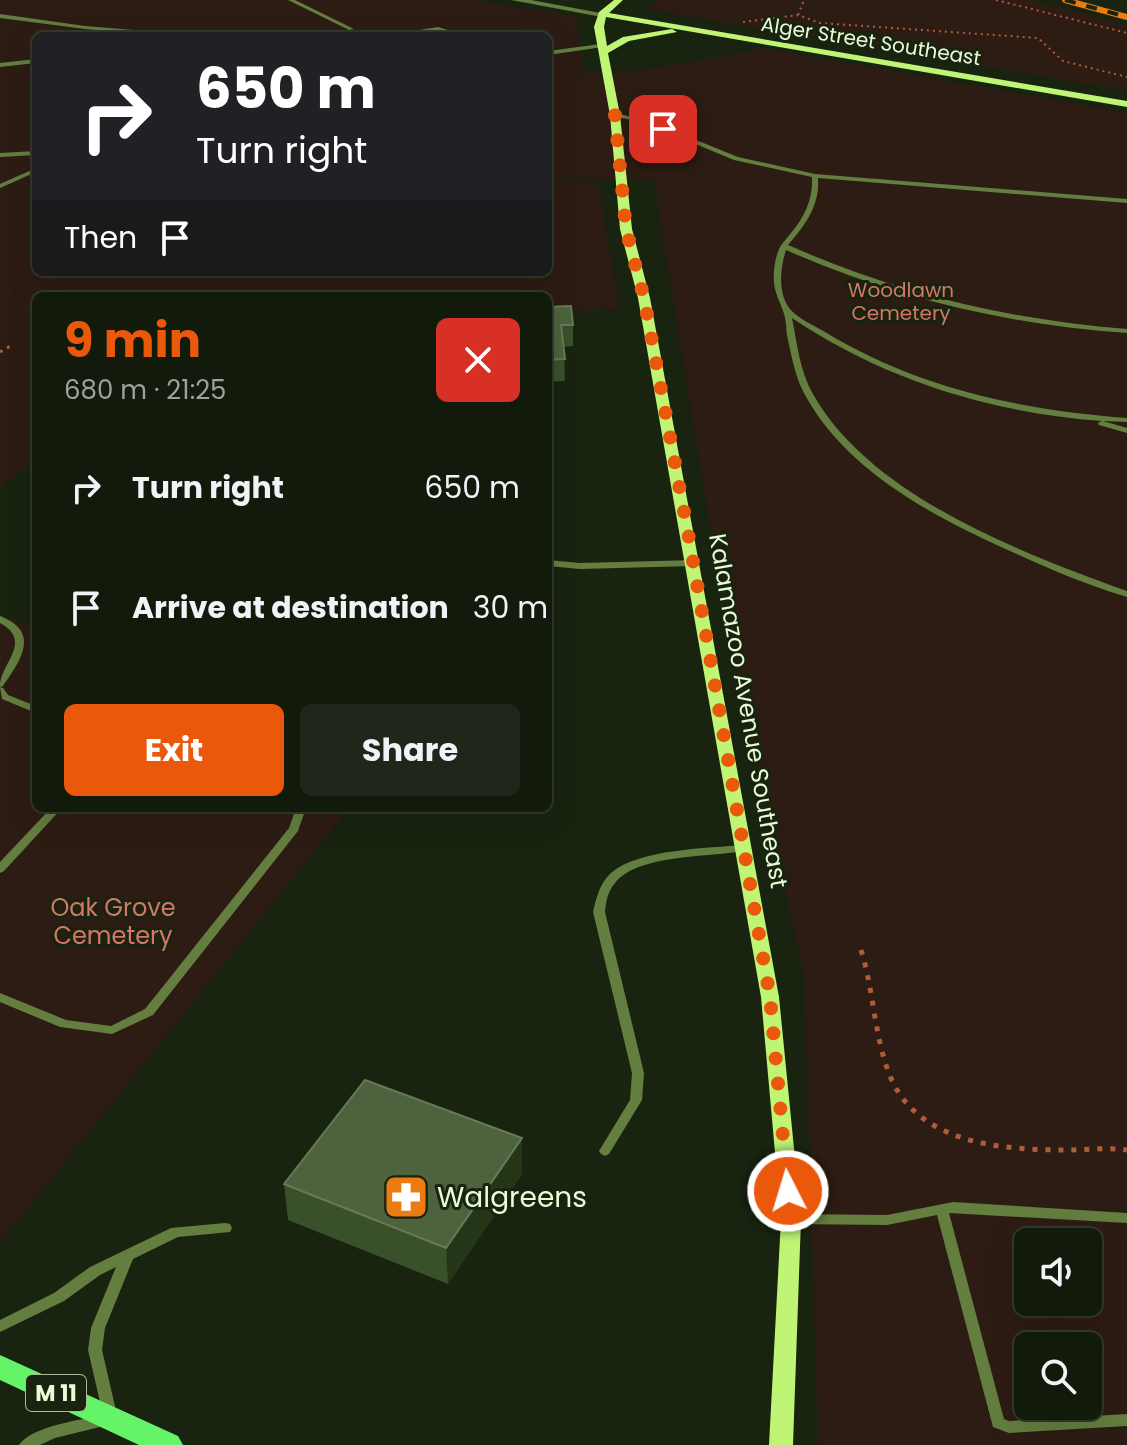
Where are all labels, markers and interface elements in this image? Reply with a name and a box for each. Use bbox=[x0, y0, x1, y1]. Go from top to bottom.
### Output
street label: Alger Street Southeast bbox=[759, 10, 983, 72]
text: 650 m bbox=[196, 49, 376, 128]
icon: right bbox=[64, 64, 168, 168]
pin bbox=[629, 95, 697, 163]
icon: arrive bbox=[641, 107, 685, 151]
text: Turn right bbox=[196, 125, 367, 176]
text: Then bbox=[64, 216, 137, 259]
icon: arrive bbox=[153, 216, 197, 260]
park label: Woodlawn Cemetery bbox=[848, 276, 954, 327]
text: 9 min bbox=[64, 307, 201, 374]
button: close bbox=[436, 318, 520, 402]
text: 680 m · 21:25 bbox=[64, 372, 226, 408]
icon: right bbox=[64, 466, 108, 510]
text: Turn right bbox=[132, 466, 284, 509]
text: 650 m bbox=[424, 466, 520, 509]
street label: Kalamazoo Avenue Southeast bbox=[701, 531, 796, 891]
icon: arrive bbox=[64, 586, 108, 630]
text: Arrive at destination bbox=[132, 586, 449, 629]
text: 30 m bbox=[473, 586, 548, 629]
button: Exit bbox=[64, 704, 284, 796]
button: Share bbox=[300, 704, 520, 796]
park label: Oak Grove Cemetery bbox=[50, 891, 176, 952]
position arrow bbox=[746, 1149, 830, 1233]
pharmacy icon: Walgreens bbox=[382, 1173, 430, 1221]
place label: Walgreens bbox=[437, 1178, 587, 1217]
map controls bbox=[1014, 1228, 1102, 1420]
button: sound bbox=[1014, 1228, 1102, 1316]
button: search bbox=[1014, 1332, 1102, 1420]
road number: M 11 bbox=[26, 1375, 86, 1411]

